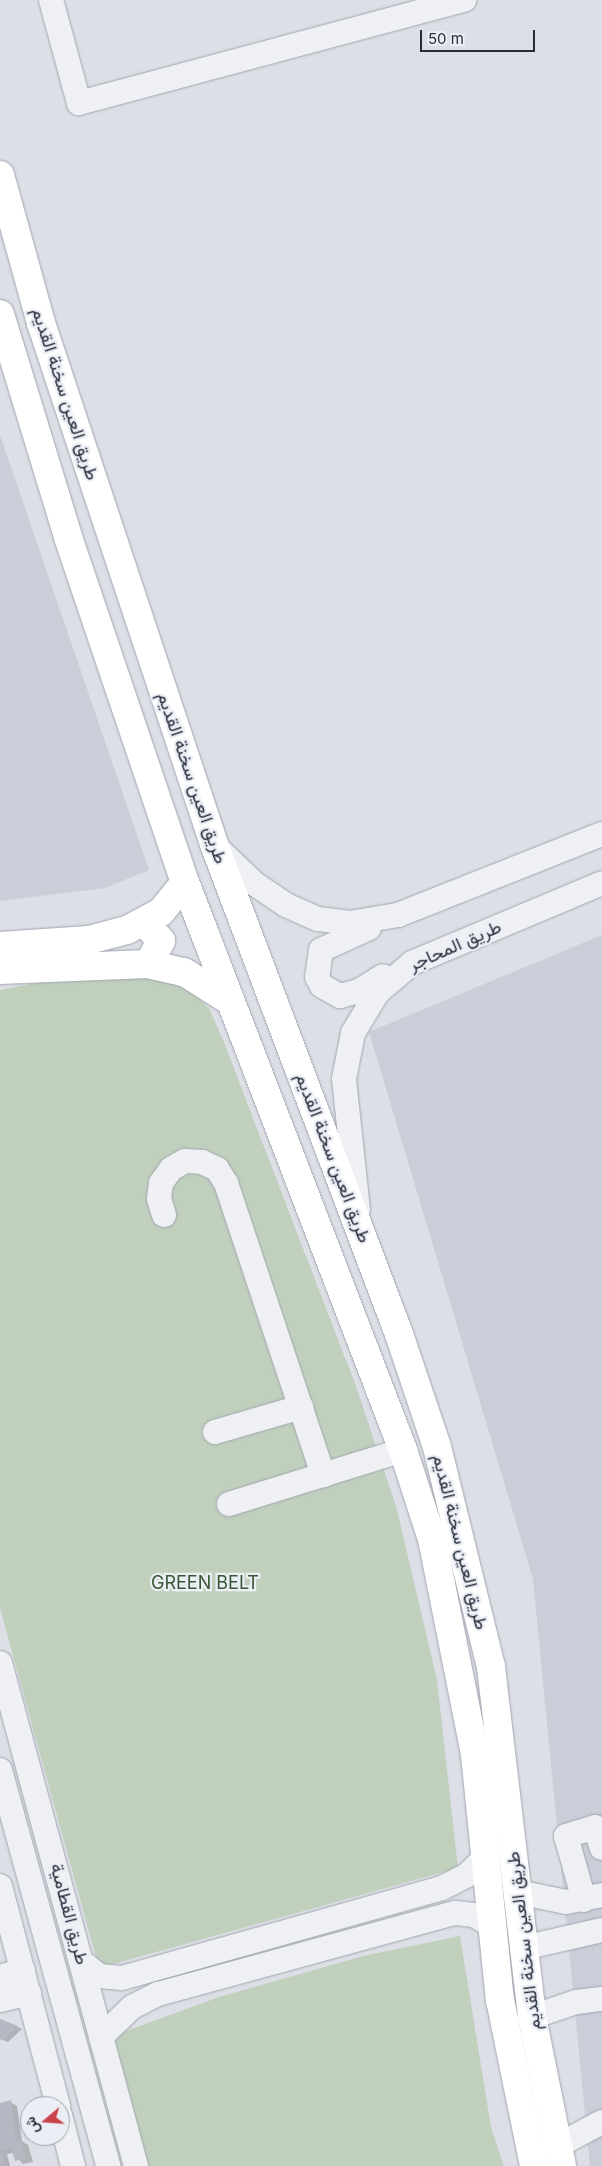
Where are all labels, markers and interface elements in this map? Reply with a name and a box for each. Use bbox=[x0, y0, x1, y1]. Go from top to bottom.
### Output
scale bar bbox=[422, 20, 537, 52]
text: 50 m bbox=[428, 29, 464, 48]
street label: طريق العين سخنة القديم bbox=[27, 305, 103, 483]
street label: طريق العين سخنة القديم bbox=[153, 689, 231, 867]
street label: طريق المحاجر bbox=[405, 916, 505, 976]
street label: طريق العين سخنة القديم bbox=[291, 1070, 375, 1246]
street label: طريق العين سخنة القديم bbox=[428, 1452, 492, 1632]
park label: GREEN BELT bbox=[151, 1572, 259, 1594]
street label: طريق العين سخنة القديم bbox=[502, 1850, 546, 2032]
street label: طريق القطامية bbox=[45, 1861, 93, 1967]
north arrow bbox=[20, 2096, 70, 2146]
text: ش bbox=[21, 2115, 42, 2136]

